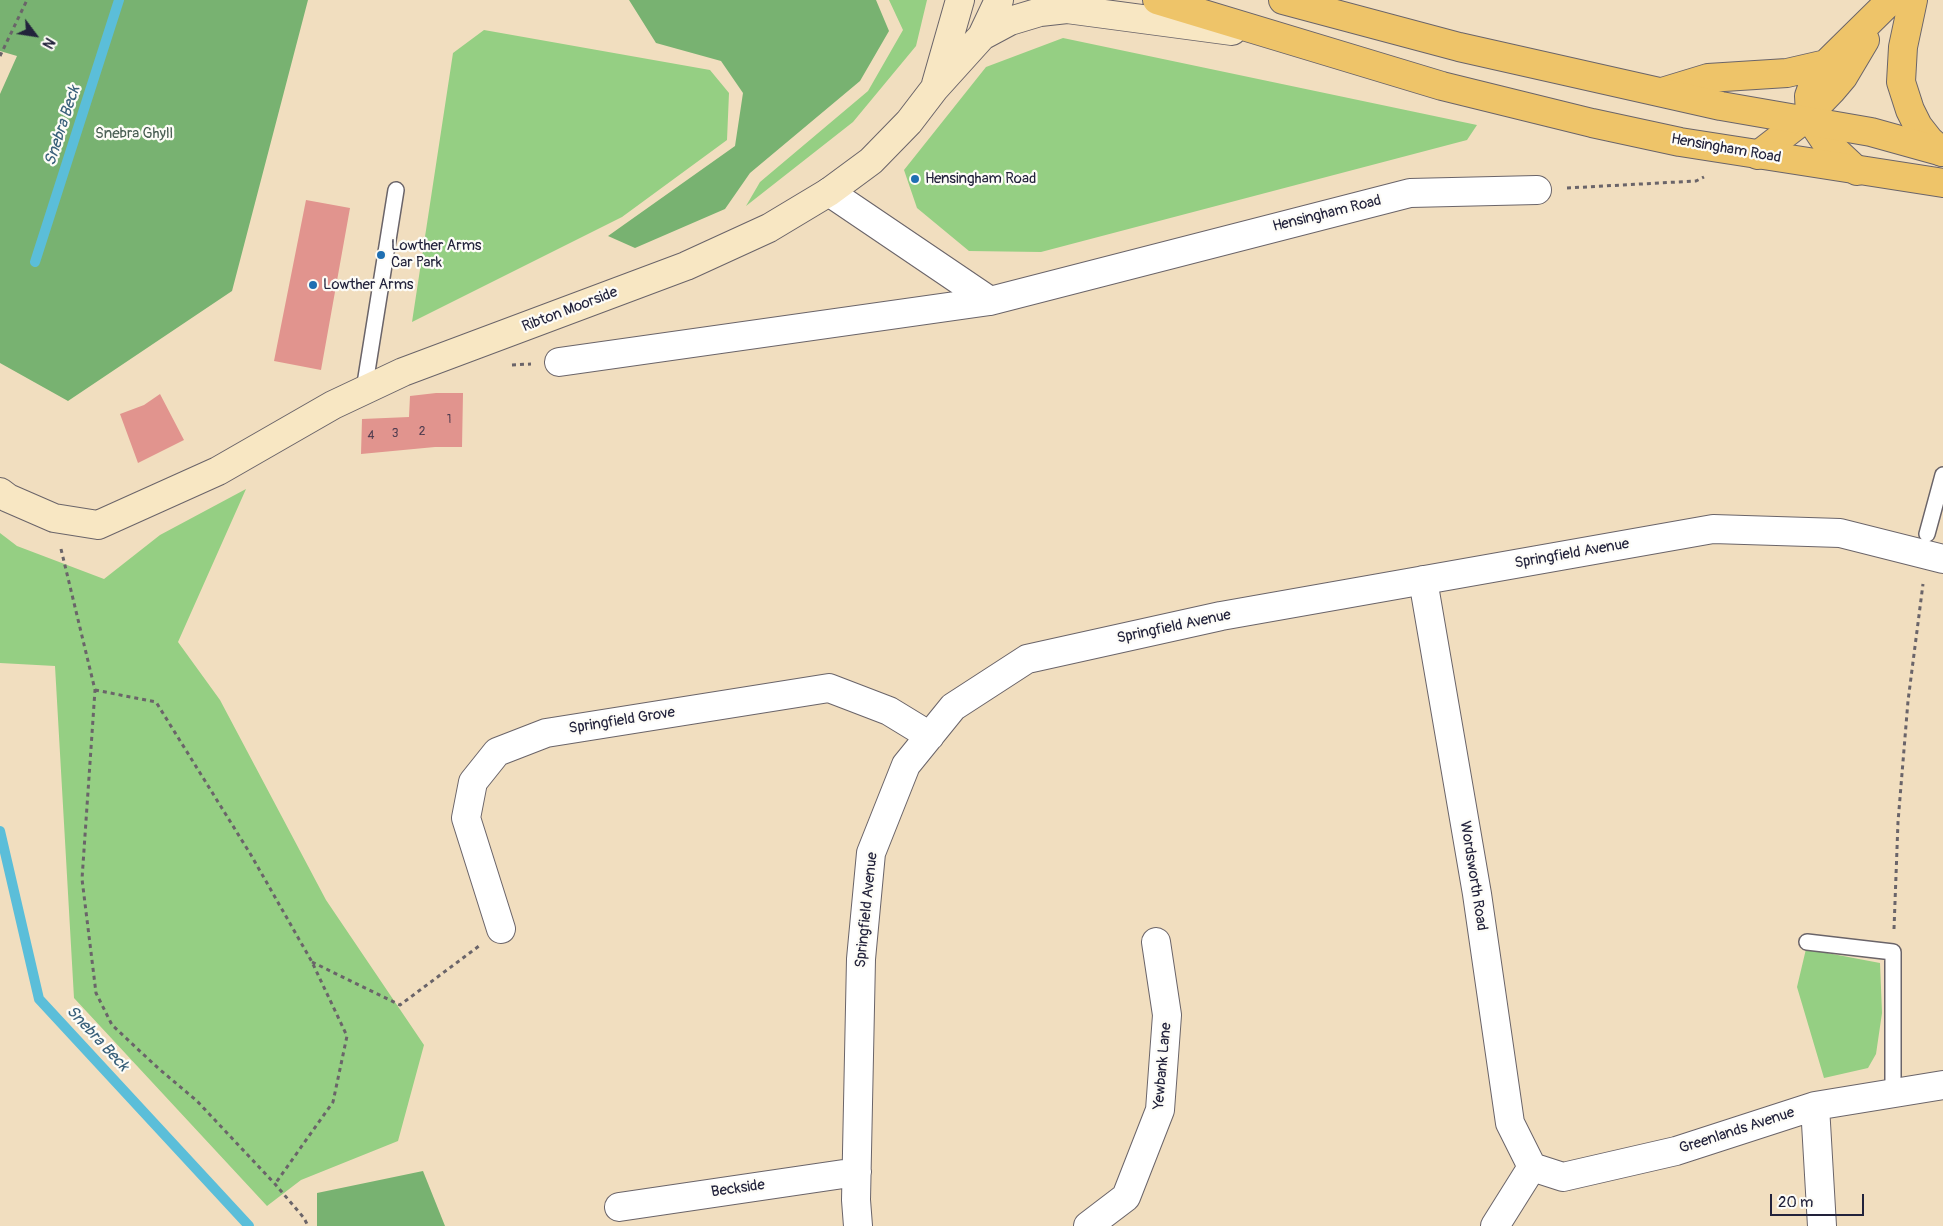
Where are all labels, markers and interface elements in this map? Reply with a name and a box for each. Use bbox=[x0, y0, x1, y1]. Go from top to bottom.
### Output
north arrow bbox=[10, 10, 60, 60]
text: N bbox=[39, 35, 58, 51]
water label: Snebra Beck bbox=[41, 84, 85, 168]
park label: Snebra Ghyll bbox=[95, 125, 173, 143]
street label: Hensingham Road bbox=[1670, 130, 1782, 168]
place label: Hensingham Road bbox=[925, 170, 1036, 188]
marker: Hensingham Road bbox=[909, 173, 921, 185]
street label: Hensingham Road bbox=[1271, 192, 1383, 236]
place label: Lowther Arms Car Park bbox=[391, 237, 481, 272]
marker: Lowther Arms Car Park bbox=[375, 249, 387, 261]
place label: Lowther Arms bbox=[323, 276, 413, 294]
marker: Lowther Arms bbox=[307, 279, 319, 291]
street label: Ribton Moorside bbox=[520, 284, 620, 336]
house number: 1 bbox=[447, 413, 451, 427]
house number: 2 bbox=[419, 425, 425, 439]
house number: 3 bbox=[392, 427, 398, 441]
house number: 4 bbox=[368, 429, 374, 443]
street label: Springfield Avenue bbox=[1513, 535, 1631, 573]
street label: Springfield Avenue bbox=[1115, 606, 1233, 648]
street label: Springfield Grove bbox=[568, 704, 676, 738]
street label: Wordsworth Road bbox=[1455, 820, 1491, 932]
street label: Springfield Avenue bbox=[852, 851, 882, 969]
water label: Snebra Beck bbox=[62, 1002, 132, 1076]
street label: Yewbank Lane bbox=[1150, 1022, 1176, 1110]
street label: Greenlands Avenue bbox=[1677, 1104, 1797, 1158]
street label: Beckside bbox=[710, 1176, 766, 1202]
scale bar bbox=[1773, 1184, 1867, 1216]
text: 20 m bbox=[1778, 1193, 1813, 1212]

